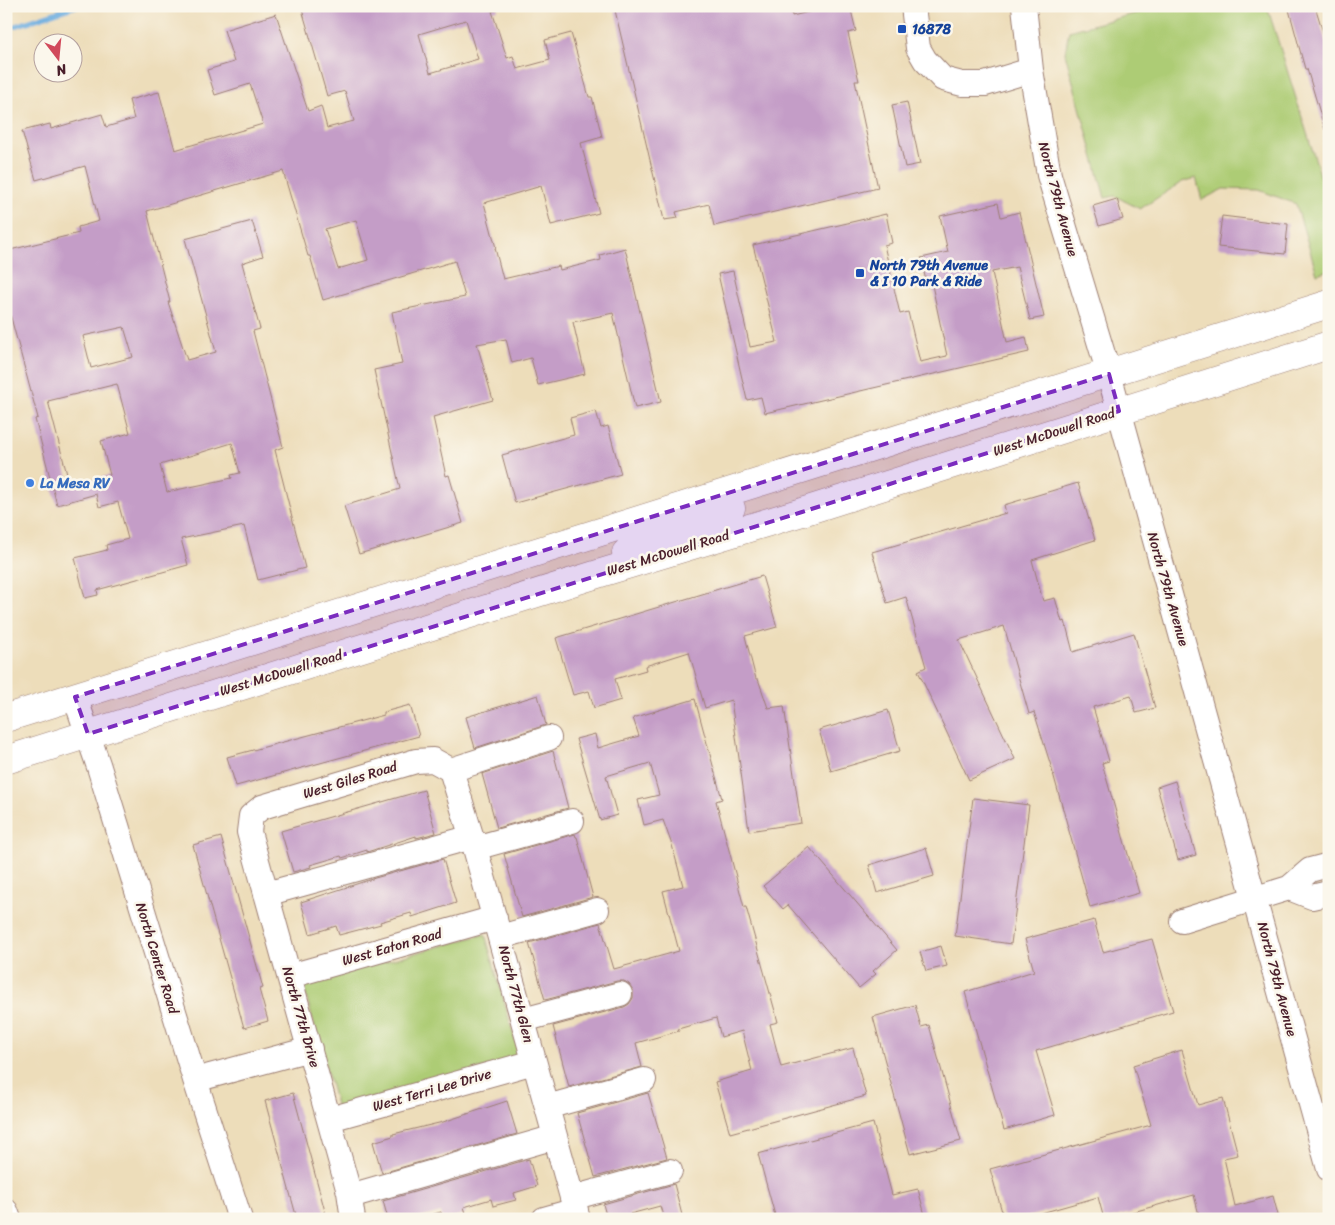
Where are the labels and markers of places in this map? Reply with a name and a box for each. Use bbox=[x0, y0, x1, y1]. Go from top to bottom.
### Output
place label: 16878 bbox=[912, 17, 951, 42]
marker: 16878 bbox=[896, 23, 908, 35]
place label: North 79th Avenue & I 10 Park & Ride bbox=[869, 253, 988, 294]
marker: North 79th Avenue & I 10 Park & Ride bbox=[854, 267, 866, 279]
place label: La Mesa RV bbox=[40, 471, 111, 496]
marker: La Mesa RV bbox=[24, 477, 36, 489]

